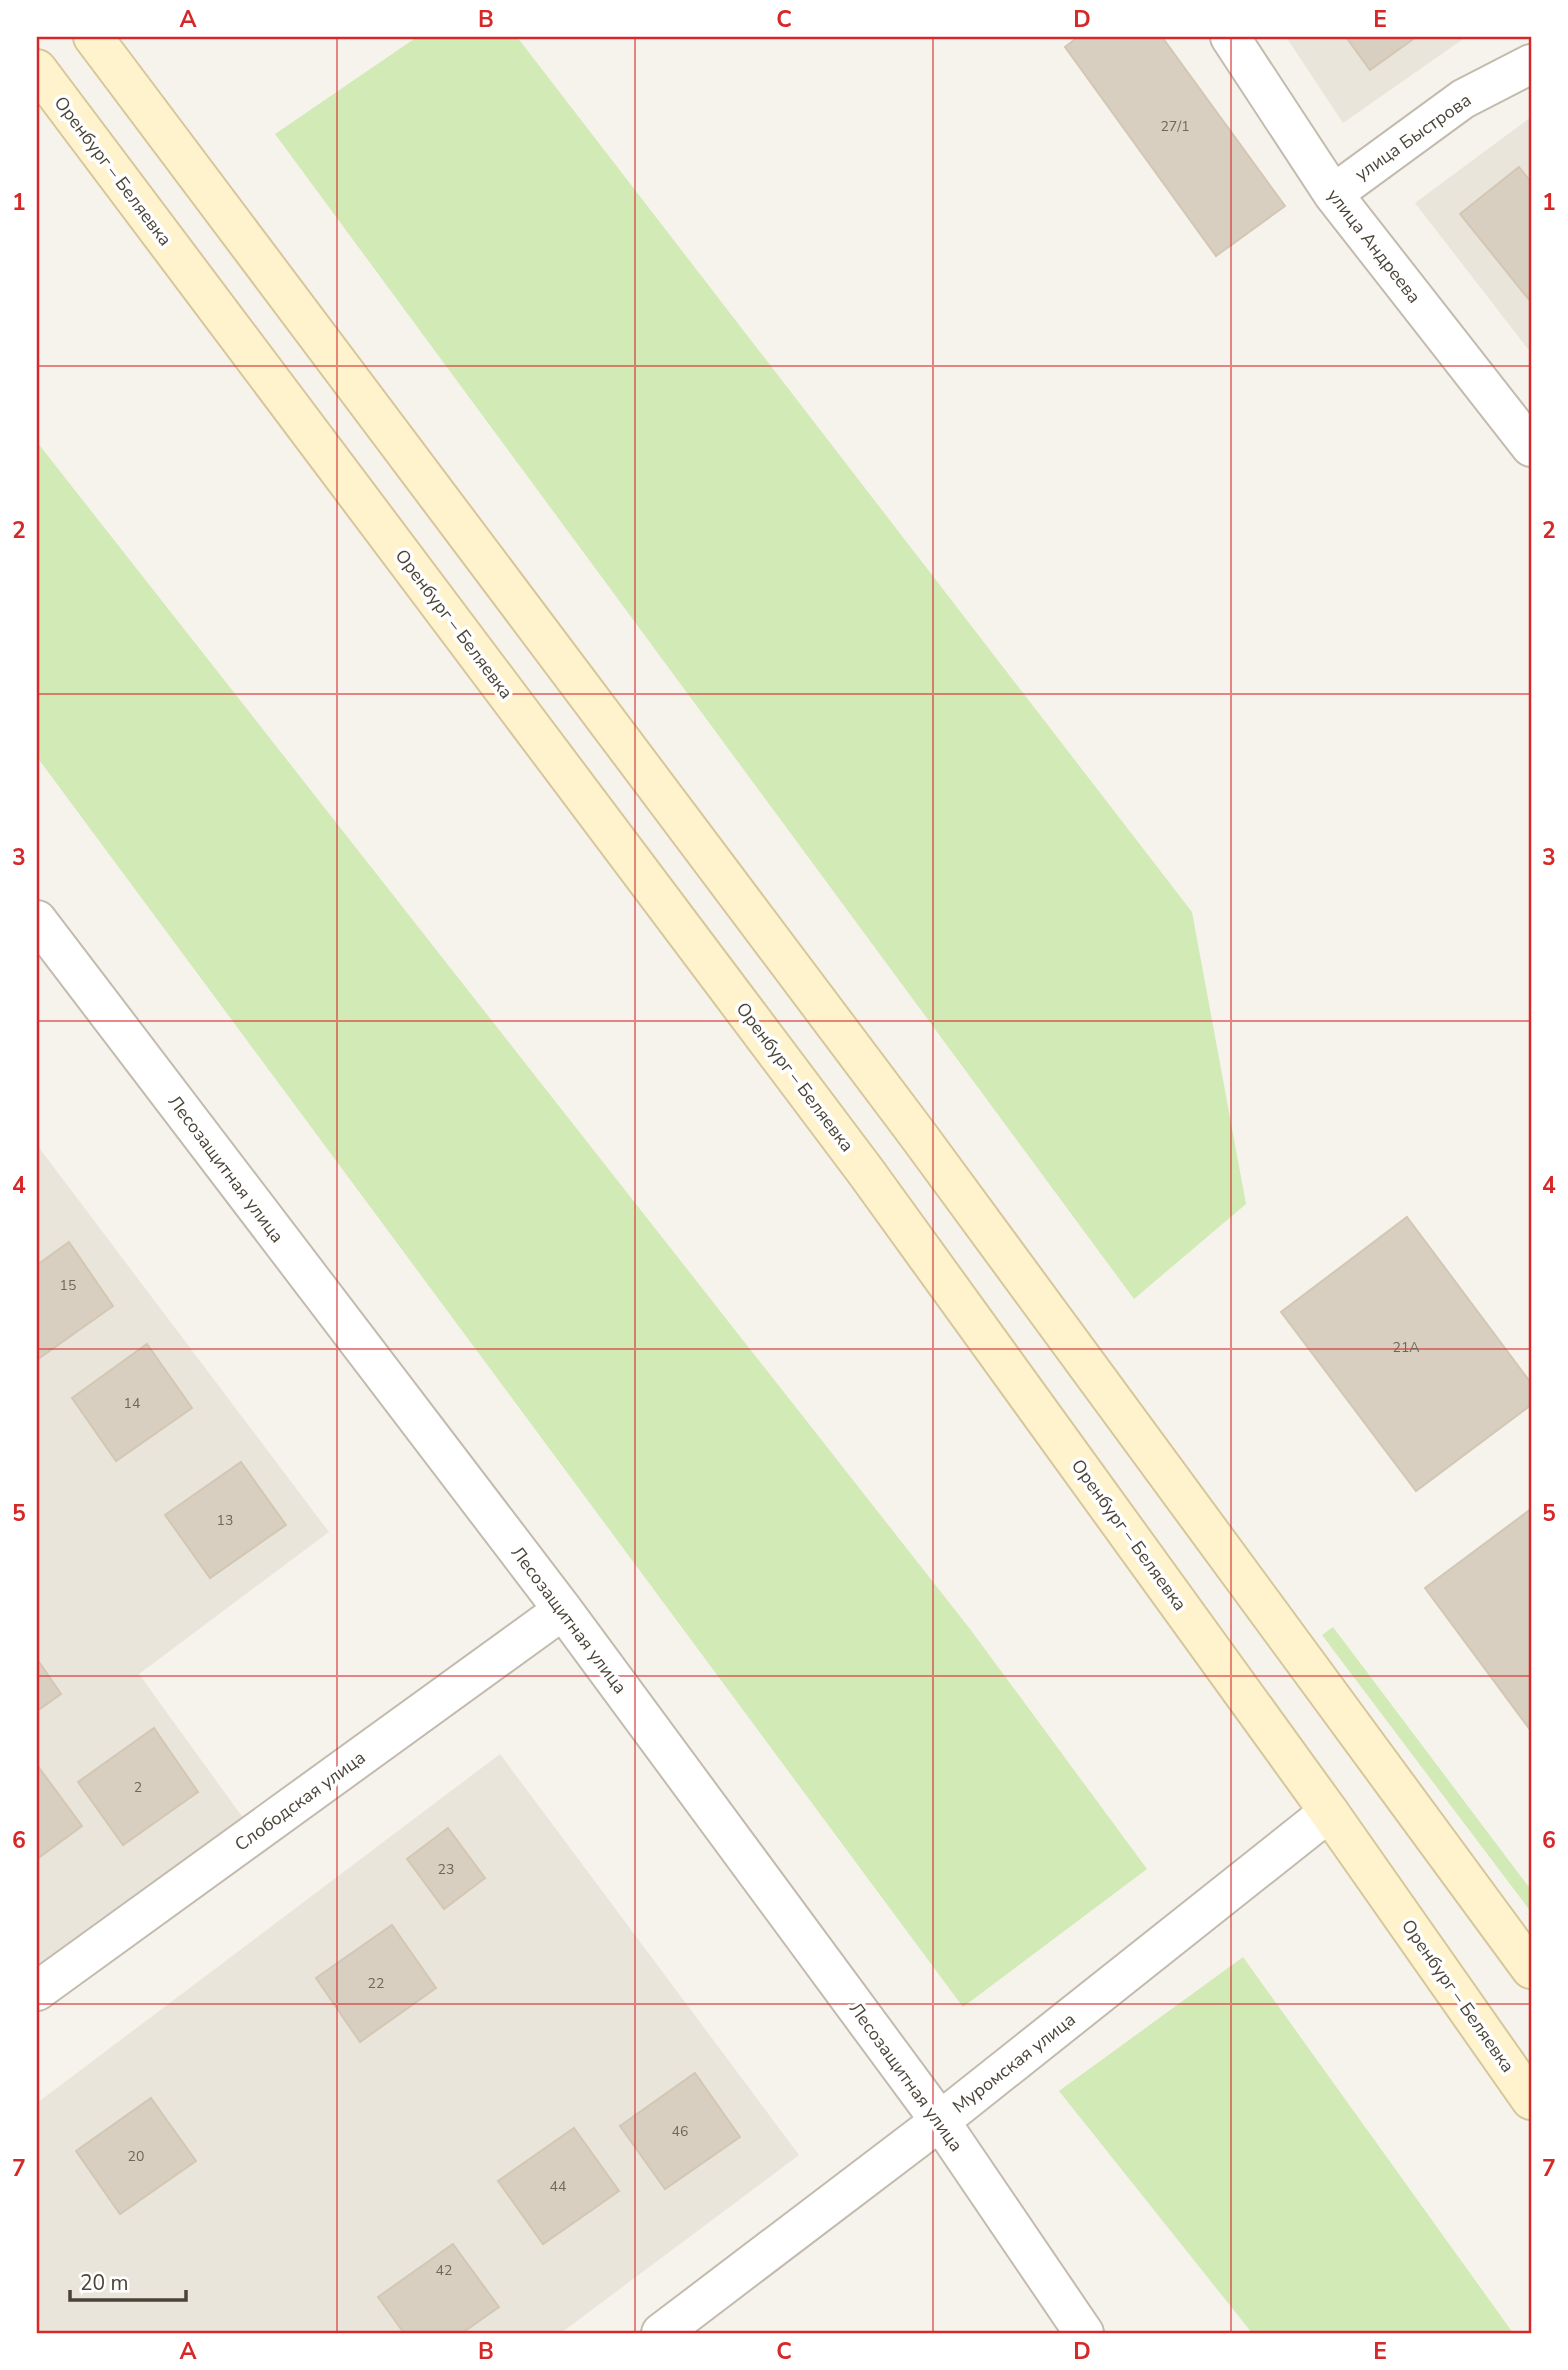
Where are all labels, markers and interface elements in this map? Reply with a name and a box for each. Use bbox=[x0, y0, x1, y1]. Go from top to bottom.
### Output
text: A bbox=[179, 4, 197, 35]
text: B bbox=[478, 4, 494, 35]
text: C bbox=[776, 4, 792, 35]
text: D bbox=[1073, 4, 1091, 35]
text: E bbox=[1373, 4, 1387, 35]
street label: улица Быстрова bbox=[1350, 88, 1476, 186]
street label: Оренбург – Беляевка bbox=[49, 91, 177, 251]
house number: 27/1 bbox=[1160, 117, 1190, 136]
street label: улица Андреева bbox=[1322, 184, 1426, 308]
text: 1 bbox=[12, 187, 26, 218]
text: 1 bbox=[1542, 187, 1556, 218]
text: 2 bbox=[12, 515, 26, 546]
text: 2 bbox=[1542, 515, 1556, 546]
street label: Оренбург – Беляевка bbox=[390, 544, 518, 704]
text: 3 bbox=[12, 842, 26, 873]
text: 3 bbox=[1542, 842, 1556, 873]
street label: Оренбург – Беляевка bbox=[731, 997, 859, 1157]
street label: Лесозащитная улица bbox=[163, 1090, 289, 1248]
text: 4 bbox=[12, 1170, 26, 1201]
text: 4 bbox=[1542, 1170, 1556, 1201]
house number: 15 bbox=[60, 1276, 76, 1295]
house number: 21А bbox=[1392, 1338, 1420, 1357]
house number: 14 bbox=[124, 1394, 140, 1413]
street label: Оренбург – Беляевка bbox=[1066, 1455, 1192, 1615]
text: 5 bbox=[12, 1498, 26, 1529]
text: 5 bbox=[1542, 1498, 1556, 1529]
house number: 13 bbox=[217, 1511, 233, 1530]
street label: Лесозащитная улица bbox=[506, 1541, 632, 1699]
street label: Слободская улица bbox=[230, 1745, 370, 1857]
house number: 2 bbox=[134, 1778, 142, 1797]
text: 6 bbox=[12, 1825, 26, 1856]
text: 6 bbox=[1542, 1825, 1556, 1856]
house number: 23 bbox=[438, 1860, 454, 1879]
street label: Оренбург – Беляевка bbox=[1396, 1915, 1520, 2077]
house number: 22 bbox=[368, 1974, 384, 1993]
street label: Лесозащитная улица bbox=[844, 1998, 968, 2156]
street label: Муромская улица bbox=[948, 2007, 1080, 2119]
house number: 46 bbox=[672, 2122, 688, 2141]
house number: 20 bbox=[128, 2147, 144, 2166]
text: 7 bbox=[12, 2153, 26, 2184]
text: 7 bbox=[1542, 2153, 1556, 2184]
house number: 44 bbox=[550, 2177, 566, 2196]
scale bar bbox=[70, 2258, 186, 2302]
house number: 42 bbox=[436, 2261, 452, 2280]
text: 20 m bbox=[80, 2269, 129, 2297]
text: A bbox=[179, 2336, 197, 2367]
text: B bbox=[478, 2336, 494, 2367]
text: C bbox=[776, 2336, 792, 2367]
text: D bbox=[1073, 2336, 1091, 2367]
text: E bbox=[1373, 2336, 1387, 2367]

